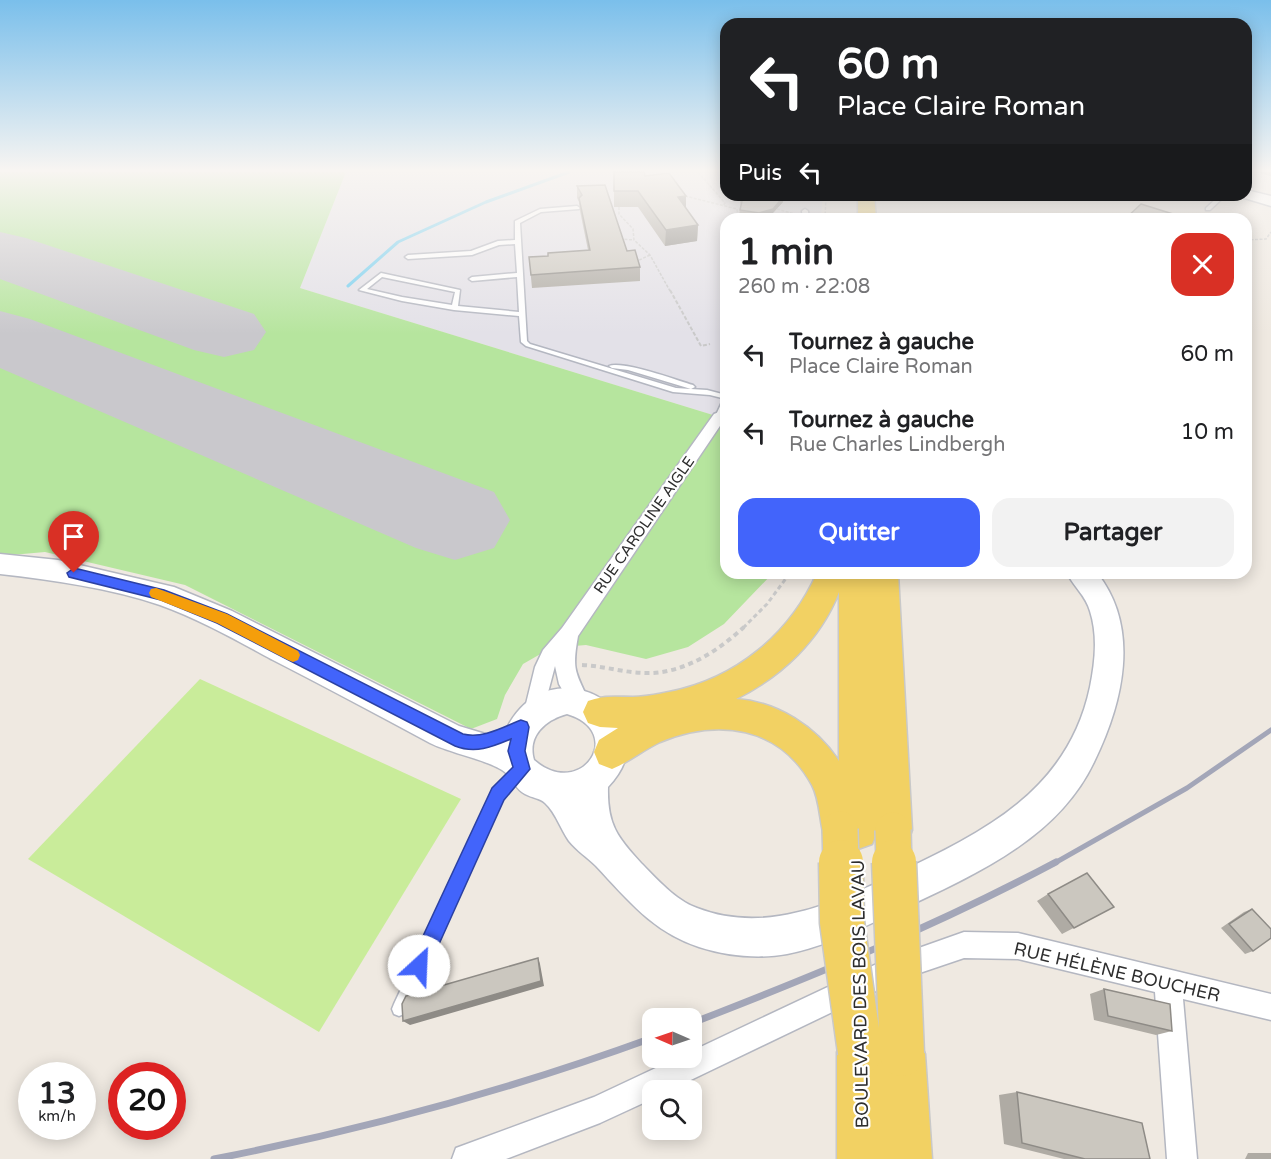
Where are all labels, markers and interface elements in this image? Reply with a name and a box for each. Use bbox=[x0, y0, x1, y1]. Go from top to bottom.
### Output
text: 60 m bbox=[837, 39, 939, 90]
icon: left bbox=[738, 42, 816, 120]
text: Place Claire Roman bbox=[837, 90, 1085, 123]
icon: left bbox=[794, 156, 827, 189]
text: Puis bbox=[738, 160, 782, 186]
text: 1 min bbox=[738, 231, 834, 274]
button: close bbox=[1171, 233, 1234, 296]
text: 260 m · 22:08 bbox=[738, 275, 870, 299]
text: Tournez à gauche bbox=[789, 329, 974, 355]
icon: left bbox=[738, 338, 771, 371]
text: 60 m bbox=[1180, 341, 1234, 367]
text: Place Claire Roman bbox=[789, 355, 973, 379]
text: Tournez à gauche bbox=[789, 407, 974, 433]
icon: left bbox=[738, 416, 771, 449]
text: 10 m bbox=[1180, 419, 1234, 445]
text: Rue Charles Lindbergh bbox=[789, 433, 1005, 457]
street label: RUE CAROLINE AIGLE bbox=[590, 453, 698, 597]
button: Quitter bbox=[738, 498, 980, 567]
button: Partager bbox=[992, 498, 1234, 567]
pin bbox=[48, 511, 99, 573]
icon: arrive bbox=[57, 520, 90, 553]
street label: BOULEVARD DES BOIS LAVAU bbox=[847, 860, 873, 1128]
position arrow bbox=[387, 934, 451, 998]
street label: RUE HÉLÈNE BOUCHER bbox=[1012, 938, 1222, 1006]
north arrow bbox=[642, 1008, 702, 1068]
map controls bbox=[642, 1008, 702, 1140]
speed limit sign: 20 bbox=[108, 1062, 186, 1140]
text: 13 bbox=[38, 1075, 76, 1112]
button: search bbox=[642, 1080, 702, 1140]
text: km/h bbox=[38, 1107, 76, 1125]

